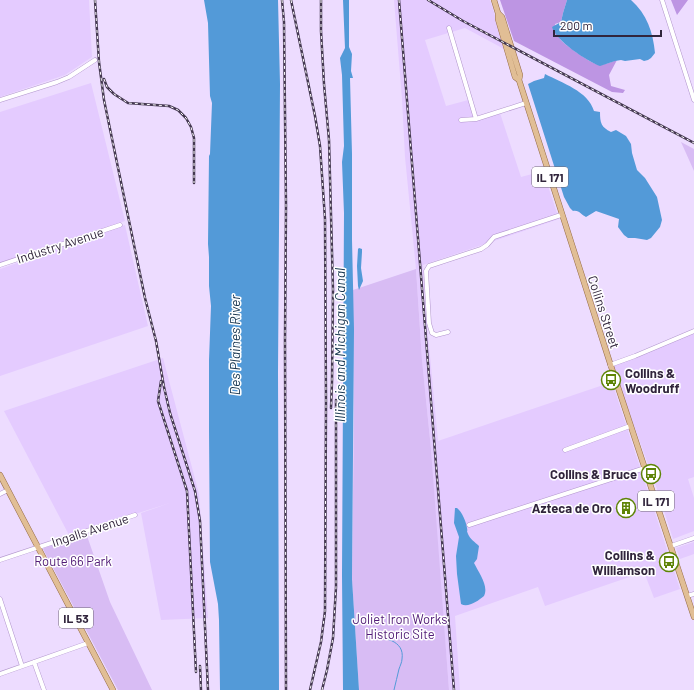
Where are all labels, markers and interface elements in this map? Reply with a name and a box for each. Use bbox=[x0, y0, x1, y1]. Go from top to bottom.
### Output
scale bar bbox=[554, 12, 661, 38]
text: 200 m bbox=[560, 18, 592, 32]
road number: IL 171 bbox=[532, 167, 568, 187]
street label: Industry Avenue bbox=[15, 223, 105, 267]
water label: Illinois and Michigan Canal bbox=[331, 268, 348, 422]
street label: Collins Street bbox=[585, 274, 623, 350]
water label: Des Plaines River bbox=[226, 294, 243, 395]
place label: Collins & Woodruff bbox=[625, 365, 680, 396]
bus stop icon: Collins & Woodruff bbox=[600, 369, 622, 391]
bus stop icon: Collins & Bruce bbox=[640, 463, 662, 485]
place label: Collins & Bruce bbox=[550, 466, 637, 482]
road number: IL 171 bbox=[638, 491, 674, 511]
building icon: Azteca de Oro bbox=[615, 497, 637, 519]
place label: Azteca de Oro bbox=[532, 500, 612, 516]
street label: Ingalls Avenue bbox=[49, 510, 131, 550]
place label: Collins & Williamson bbox=[592, 547, 655, 578]
bus stop icon: Collins & Williamson bbox=[658, 551, 680, 573]
park label: Route 66 Park bbox=[34, 553, 112, 569]
road number: IL 53 bbox=[59, 608, 93, 628]
park label: Joliet Iron Works Historic Site bbox=[352, 611, 448, 642]

